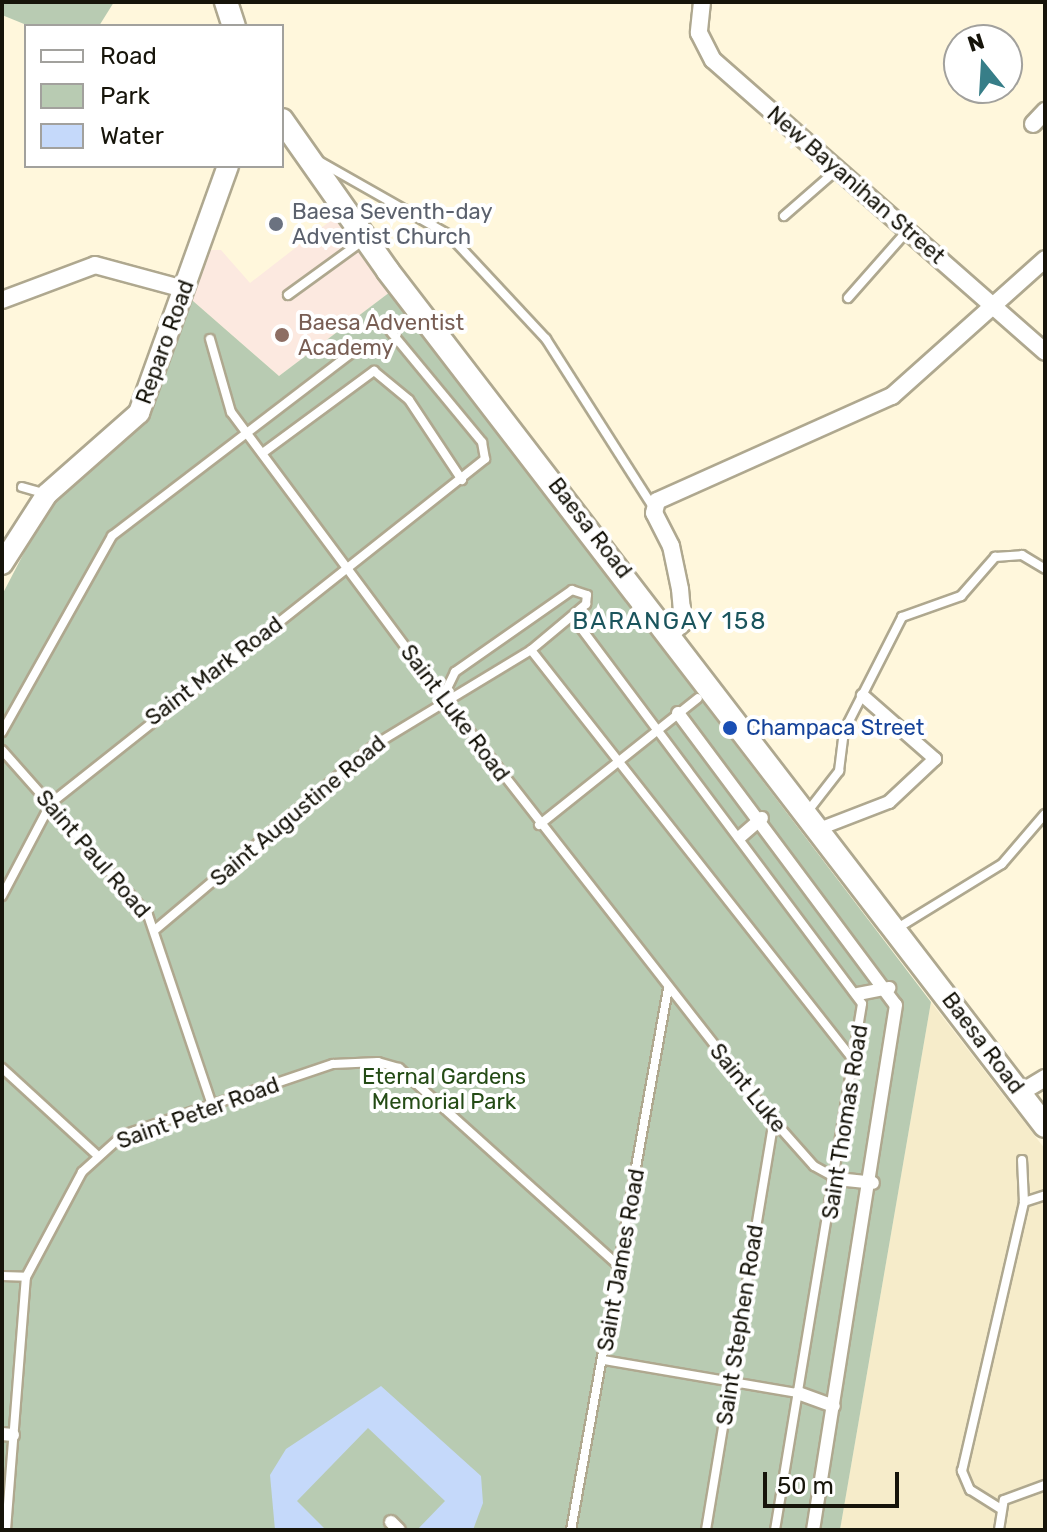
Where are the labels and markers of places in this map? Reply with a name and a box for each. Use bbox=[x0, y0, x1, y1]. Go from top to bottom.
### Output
place label: Baesa Seventh-day Adventist Church bbox=[292, 198, 493, 250]
marker: Baesa Seventh-day Adventist Church bbox=[267, 215, 285, 233]
place label: Baesa Adventist Academy bbox=[298, 309, 465, 360]
marker: Baesa Adventist Academy bbox=[273, 326, 291, 344]
place label: Champaca Street bbox=[746, 715, 924, 741]
marker: Champaca Street bbox=[721, 719, 739, 737]

